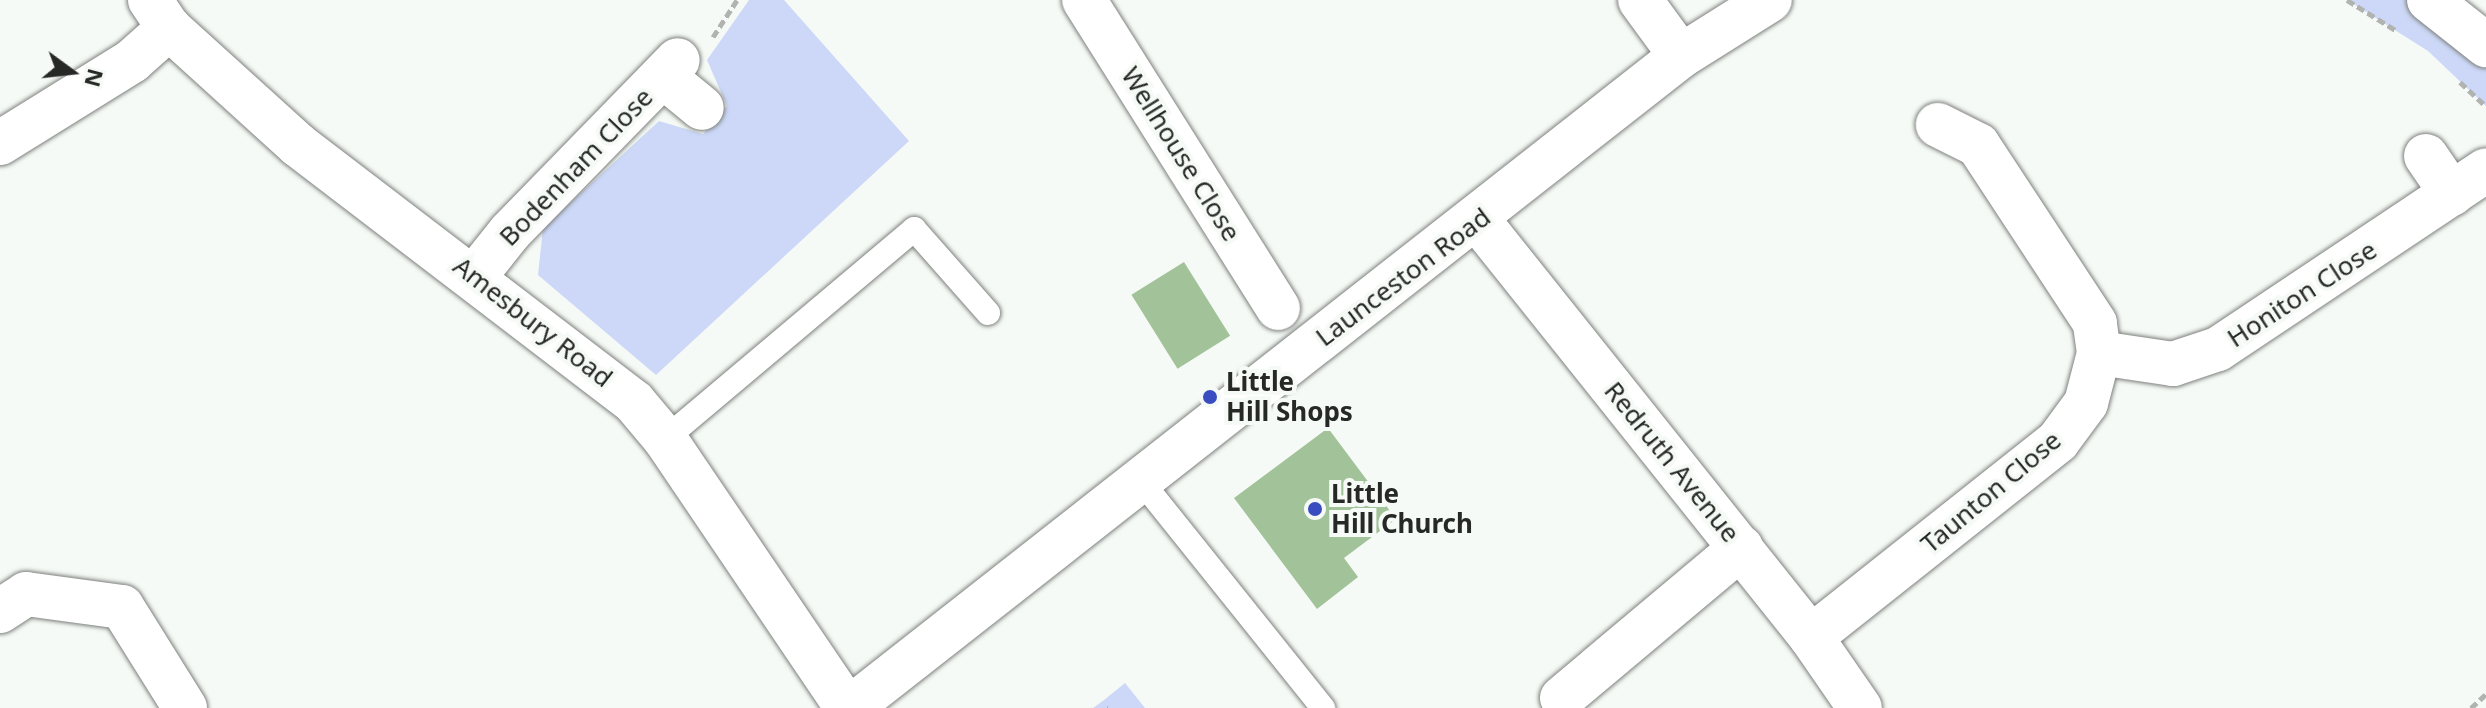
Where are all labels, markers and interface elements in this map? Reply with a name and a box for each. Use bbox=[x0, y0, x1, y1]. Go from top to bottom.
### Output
north arrow bbox=[32, 32, 112, 112]
street label: Wellhouse Close bbox=[1115, 61, 1247, 247]
text: N bbox=[78, 66, 112, 91]
street label: Bodenham Close bbox=[493, 82, 659, 252]
street label: Launceston Road bbox=[1310, 201, 1496, 353]
street label: Honiton Close bbox=[2222, 234, 2382, 354]
street label: Amesbury Road bbox=[447, 250, 619, 394]
place label: Little Hill Shops bbox=[1226, 366, 1353, 428]
street label: Redruth Avenue bbox=[1598, 376, 1746, 548]
marker: Little Hill Shops bbox=[1201, 388, 1219, 406]
street label: Taunton Close bbox=[1915, 424, 2067, 560]
place label: Little Hill Church bbox=[1331, 478, 1473, 540]
marker: Little Hill Church bbox=[1306, 500, 1324, 518]

